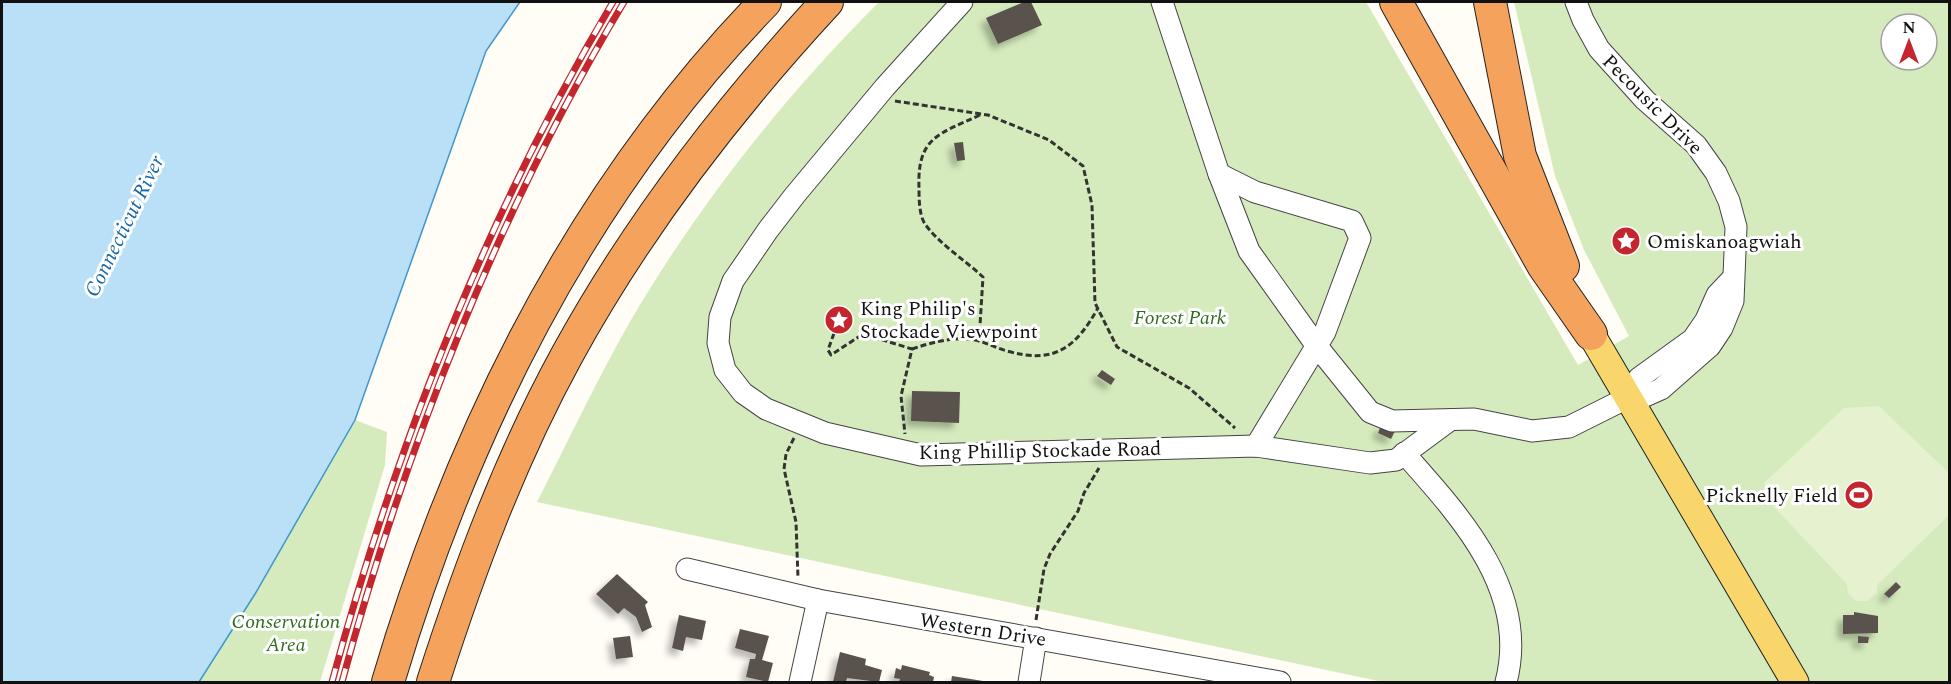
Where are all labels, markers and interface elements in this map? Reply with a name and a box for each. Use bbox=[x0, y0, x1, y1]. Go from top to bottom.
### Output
north arrow bbox=[1879, 12, 1939, 72]
text: N bbox=[1902, 16, 1916, 40]
street label: Pecousic Drive bbox=[1595, 47, 1710, 162]
water label: Connecticut River bbox=[77, 149, 173, 303]
place icon: Omiskanoagwiah bbox=[1610, 225, 1642, 257]
place label: Omiskanoagwiah bbox=[1647, 227, 1802, 257]
place label: King Philip's Stockade Viewpoint bbox=[860, 294, 1038, 347]
park label: Forest Park bbox=[1134, 303, 1227, 333]
place icon: King Philip's Stockade Viewpoint bbox=[823, 304, 855, 336]
street label: King Phillip Stockade Road bbox=[918, 434, 1162, 468]
sports icon: Picknelly Field bbox=[1843, 479, 1875, 511]
place label: Picknelly Field bbox=[1705, 481, 1838, 511]
street label: Western Drive bbox=[917, 605, 1048, 655]
park label: Conservation Area bbox=[232, 607, 341, 660]

